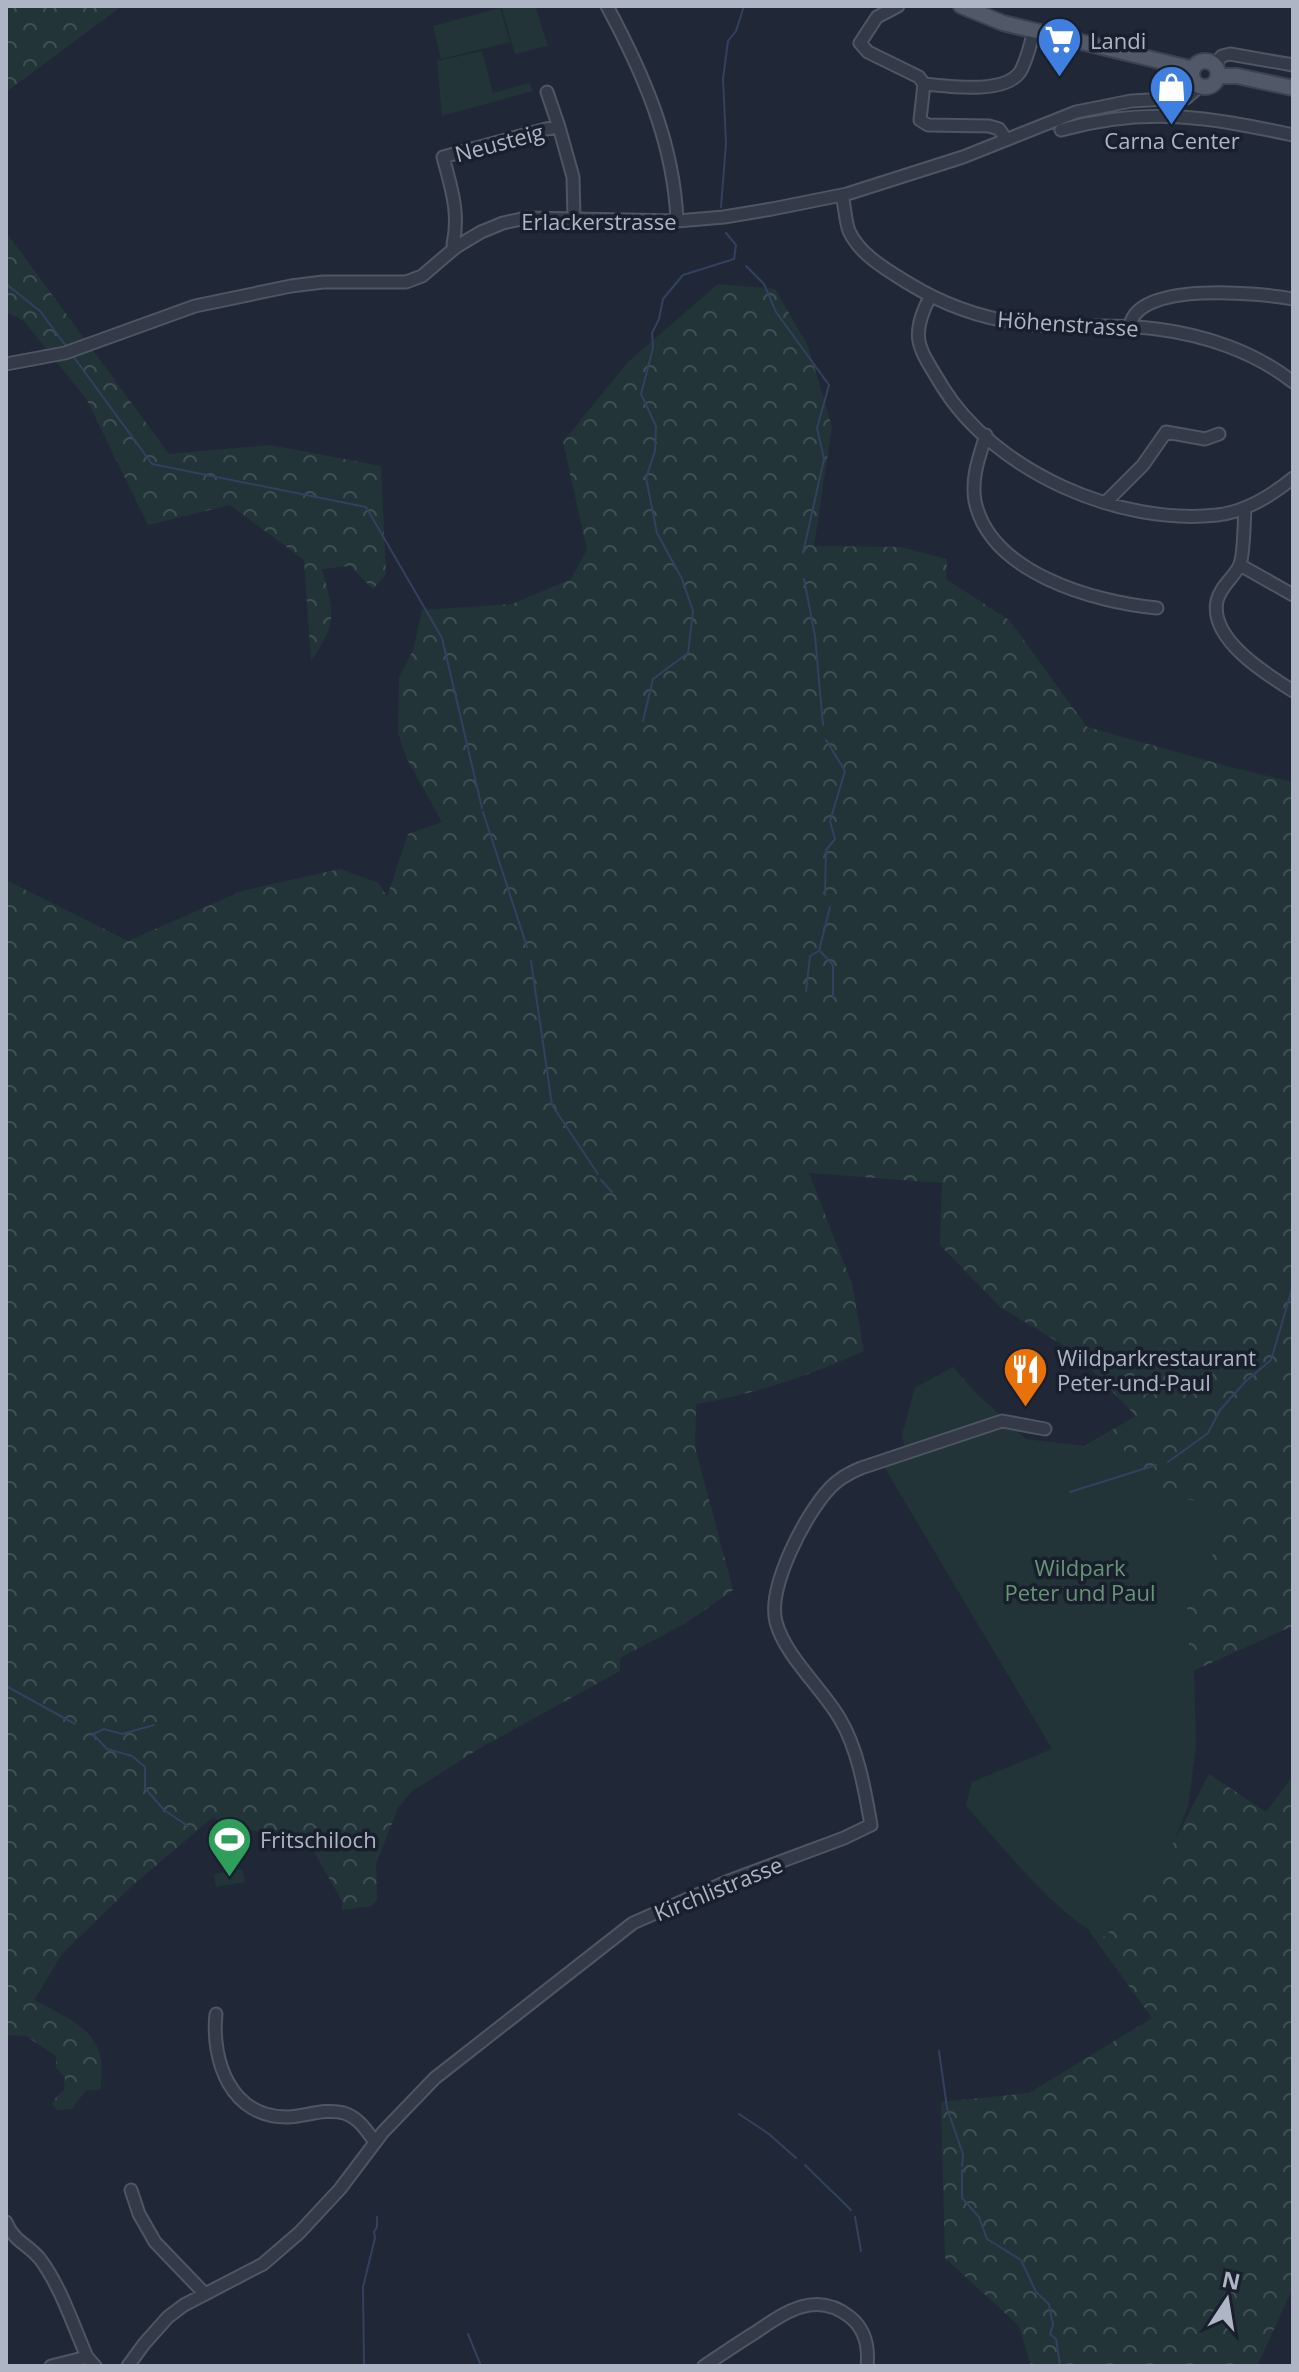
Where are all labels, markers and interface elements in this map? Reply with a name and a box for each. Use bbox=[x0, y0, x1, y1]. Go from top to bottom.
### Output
supermarket icon: Landi bbox=[1035, 16, 1083, 79]
place label: Landi bbox=[1090, 25, 1146, 55]
shop icon: Carna Center bbox=[1148, 63, 1196, 126]
street label: Neusteig bbox=[451, 116, 547, 168]
place label: Carna Center bbox=[1104, 125, 1240, 155]
street label: Erlackerstrasse bbox=[521, 206, 677, 236]
street label: Höhenstrasse bbox=[996, 303, 1140, 343]
place label: Wildparkrestaurant Peter-und-Paul bbox=[1057, 1342, 1256, 1397]
restaurant icon: Wildparkrestaurant Peter-und-Paul bbox=[1002, 1346, 1050, 1409]
park label: Wildpark Peter und Paul bbox=[1004, 1552, 1156, 1607]
sports icon: Fritschiloch bbox=[205, 1815, 253, 1878]
place label: Fritschiloch bbox=[260, 1824, 377, 1854]
street label: Kirchlistrasse bbox=[649, 1849, 787, 1927]
north arrow bbox=[1187, 2260, 1267, 2340]
text: N bbox=[1219, 2263, 1243, 2296]

